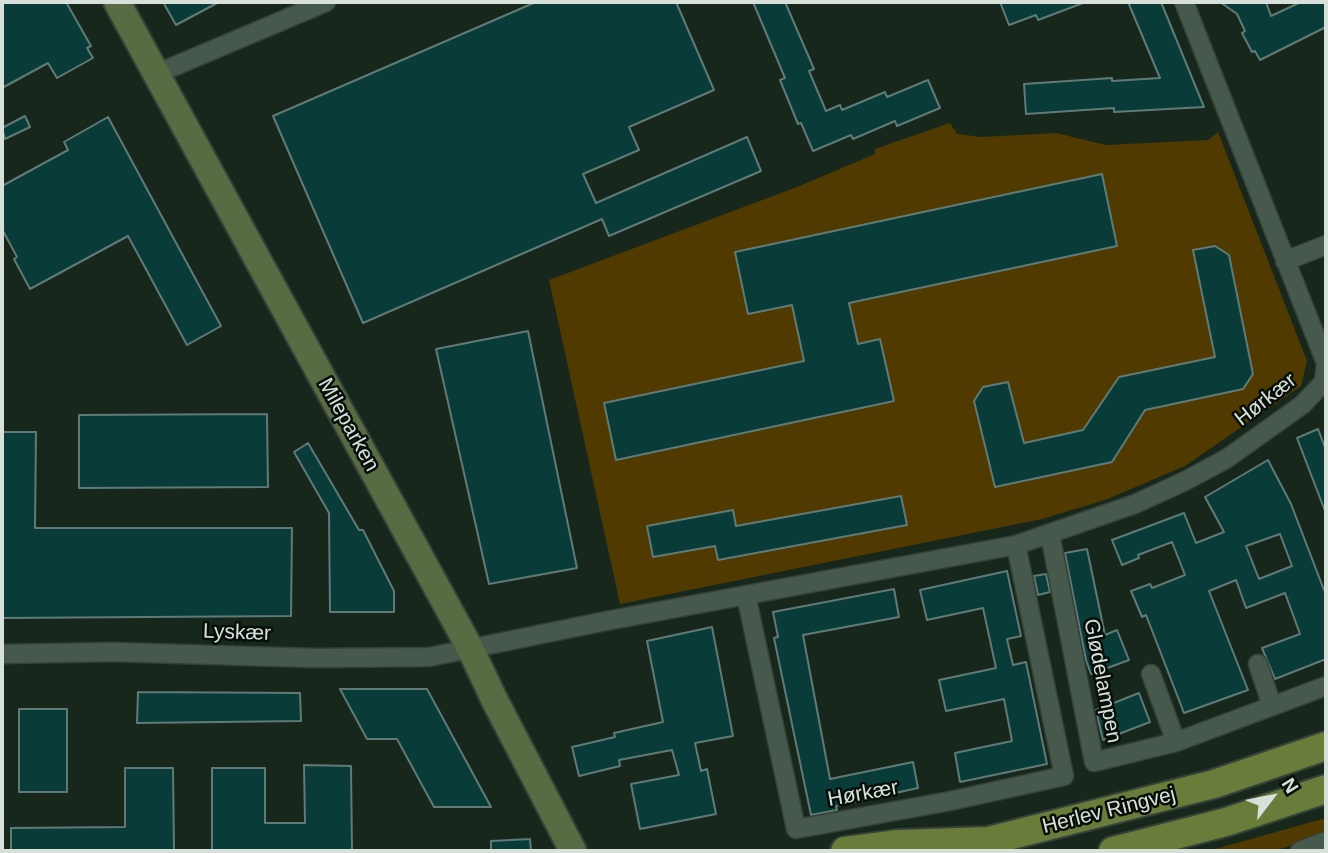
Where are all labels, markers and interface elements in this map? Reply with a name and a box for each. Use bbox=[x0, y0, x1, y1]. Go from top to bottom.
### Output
street label: Hørkær bbox=[1230, 368, 1302, 432]
street label: Mileparken bbox=[312, 374, 384, 476]
street label: Glødelampen bbox=[1078, 617, 1126, 745]
street label: Lyskær bbox=[203, 619, 271, 647]
north arrow bbox=[1237, 762, 1307, 832]
text: N bbox=[1278, 774, 1303, 797]
street label: Hørkær bbox=[826, 775, 900, 813]
street label: Herlev Ringvej bbox=[1040, 782, 1178, 840]

